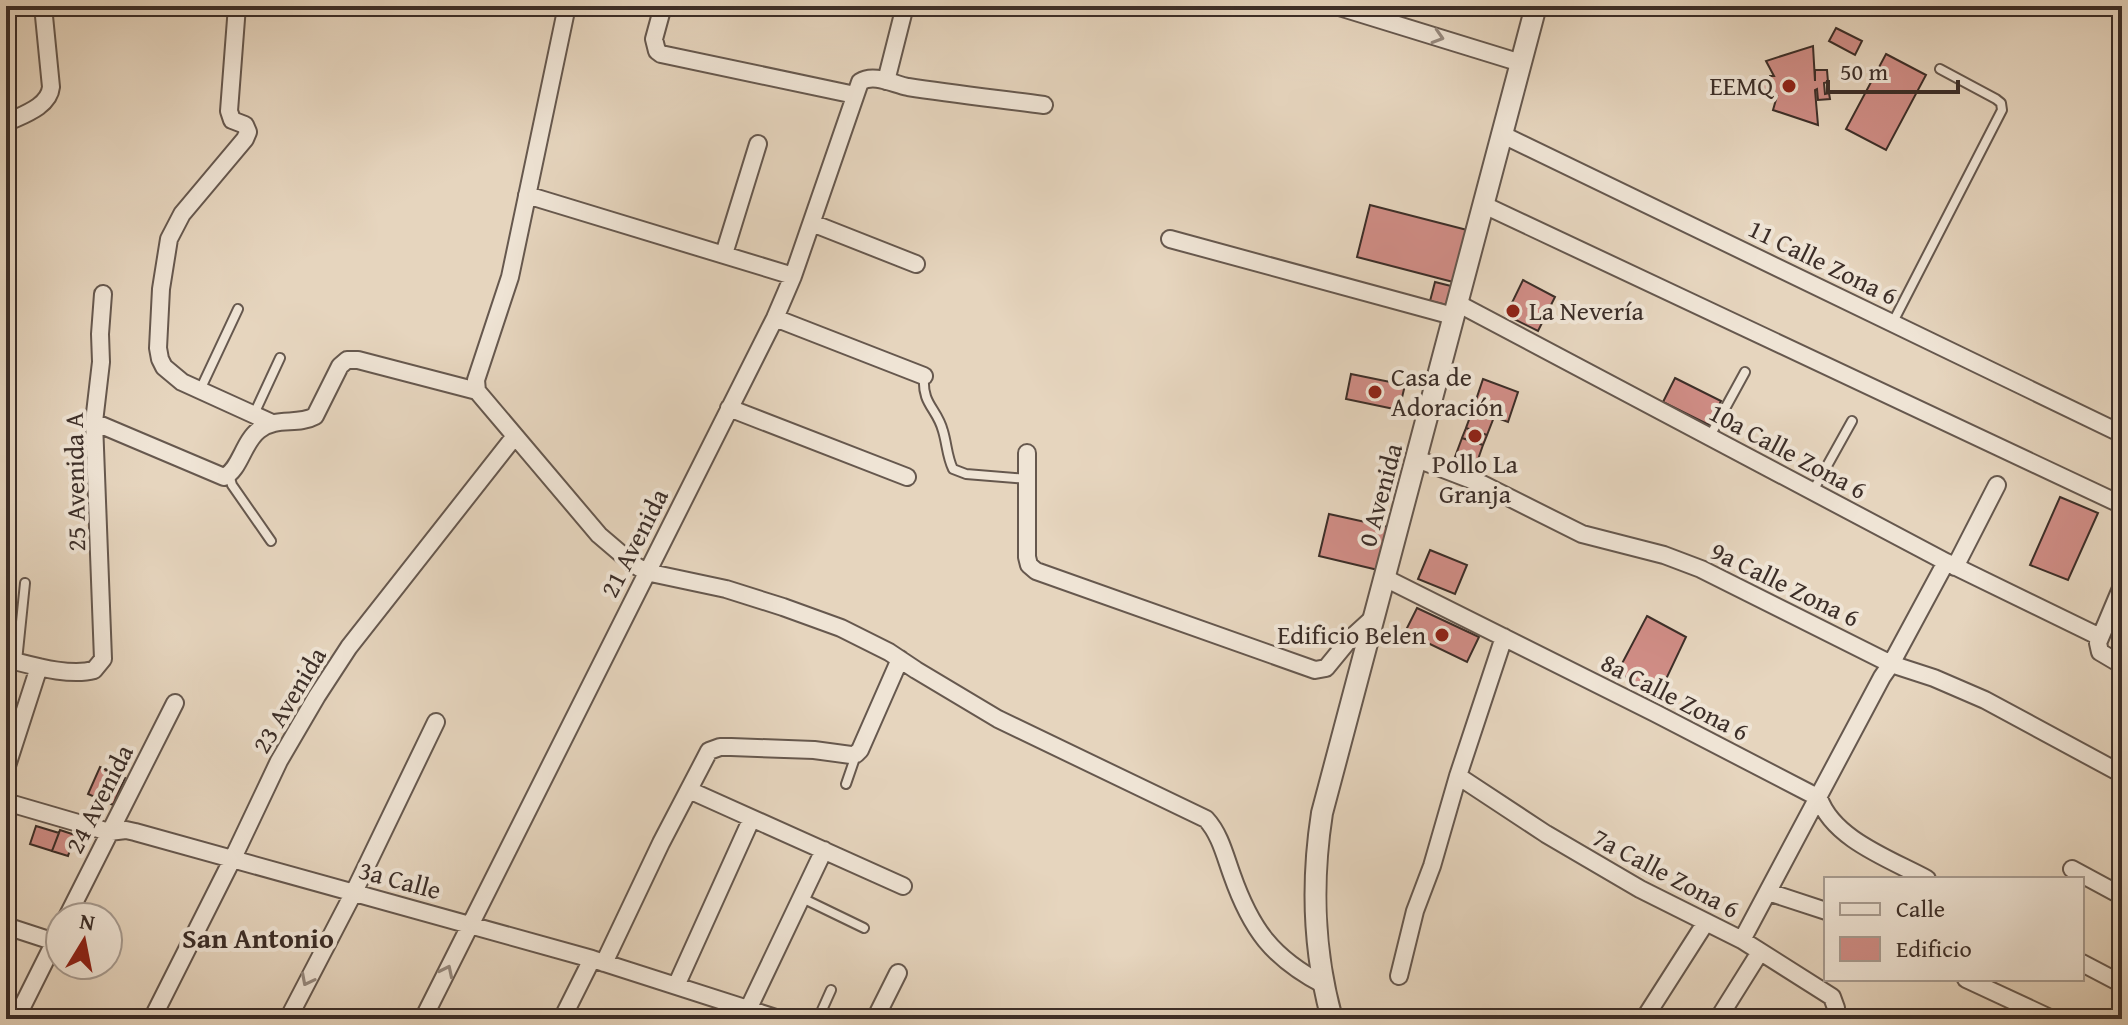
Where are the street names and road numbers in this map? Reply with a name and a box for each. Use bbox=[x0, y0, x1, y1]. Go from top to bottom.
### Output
street label: 11 Calle Zona 6 bbox=[1742, 209, 1905, 315]
street label: 10a Calle Zona 6 bbox=[1702, 392, 1874, 509]
street label: 25 Avenida A bbox=[54, 412, 95, 552]
street label: 0 Avenida bbox=[1347, 438, 1412, 551]
street label: 21 Avenida bbox=[589, 481, 678, 604]
street label: 9a Calle Zona 6 bbox=[1704, 531, 1866, 637]
street label: 23 Avenida bbox=[242, 639, 336, 760]
street label: 8a Calle Zona 6 bbox=[1594, 642, 1756, 751]
street label: 24 Avenida bbox=[54, 737, 143, 860]
street label: 7a Calle Zona 6 bbox=[1586, 817, 1747, 928]
street label: 3a Calle bbox=[355, 850, 446, 909]

